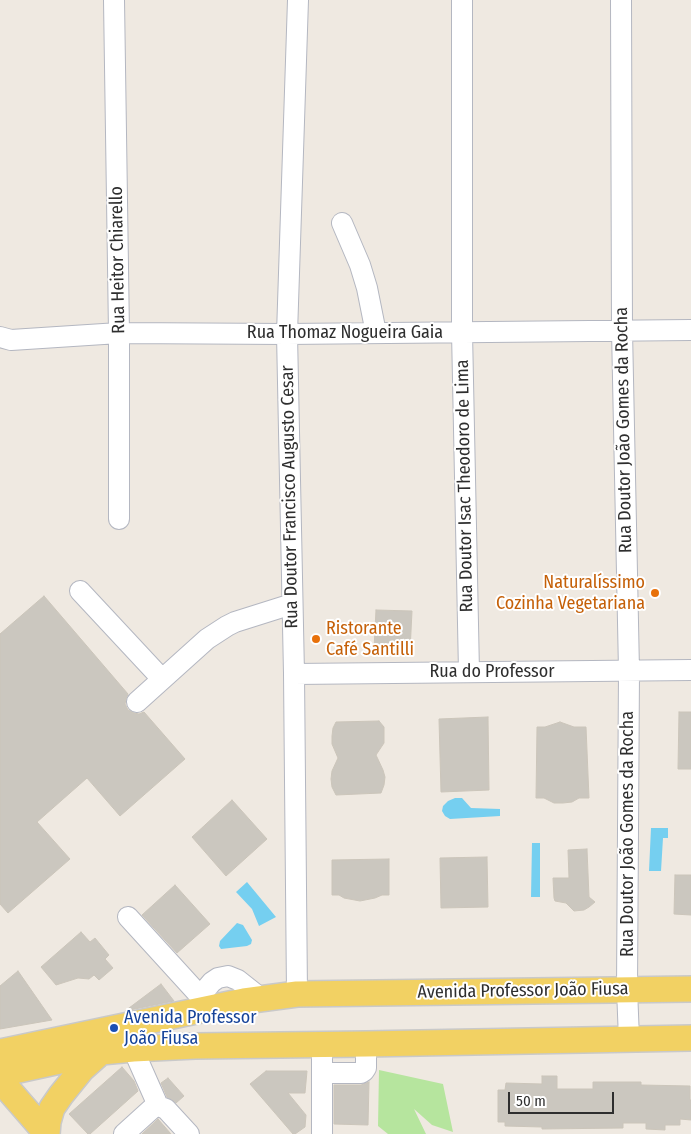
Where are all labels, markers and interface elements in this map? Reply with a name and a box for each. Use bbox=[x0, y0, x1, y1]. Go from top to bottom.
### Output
street label: Rua Heitor Chiarello bbox=[106, 186, 130, 334]
street label: Rua Doutor João Gomes da Rocha bbox=[611, 307, 637, 553]
street label: Rua Thomaz Nogueira Gaia bbox=[247, 322, 443, 344]
street label: Rua Doutor Isac Theodoro de Lima bbox=[452, 359, 478, 613]
street label: Rua Doutor Francisco Augusto Cesar bbox=[277, 365, 303, 629]
place label: Naturalíssimo Cozinha Vegetariana bbox=[496, 572, 645, 614]
marker: Naturalíssimo Cozinha Vegetariana bbox=[649, 587, 661, 599]
place label: Ristorante Café Santilli bbox=[326, 618, 414, 660]
marker: Ristorante Café Santilli bbox=[310, 633, 322, 645]
street label: Rua do Professor bbox=[429, 661, 555, 683]
street label: Rua Doutor João Gomes da Rocha bbox=[617, 711, 639, 957]
street label: Avenida Professor João Fiusa bbox=[417, 978, 629, 1004]
place label: Avenida Professor João Fiusa bbox=[124, 1007, 256, 1050]
marker: Avenida Professor João Fiusa bbox=[108, 1022, 120, 1034]
scale bar bbox=[511, 1082, 617, 1114]
text: 50 m bbox=[516, 1092, 546, 1110]

